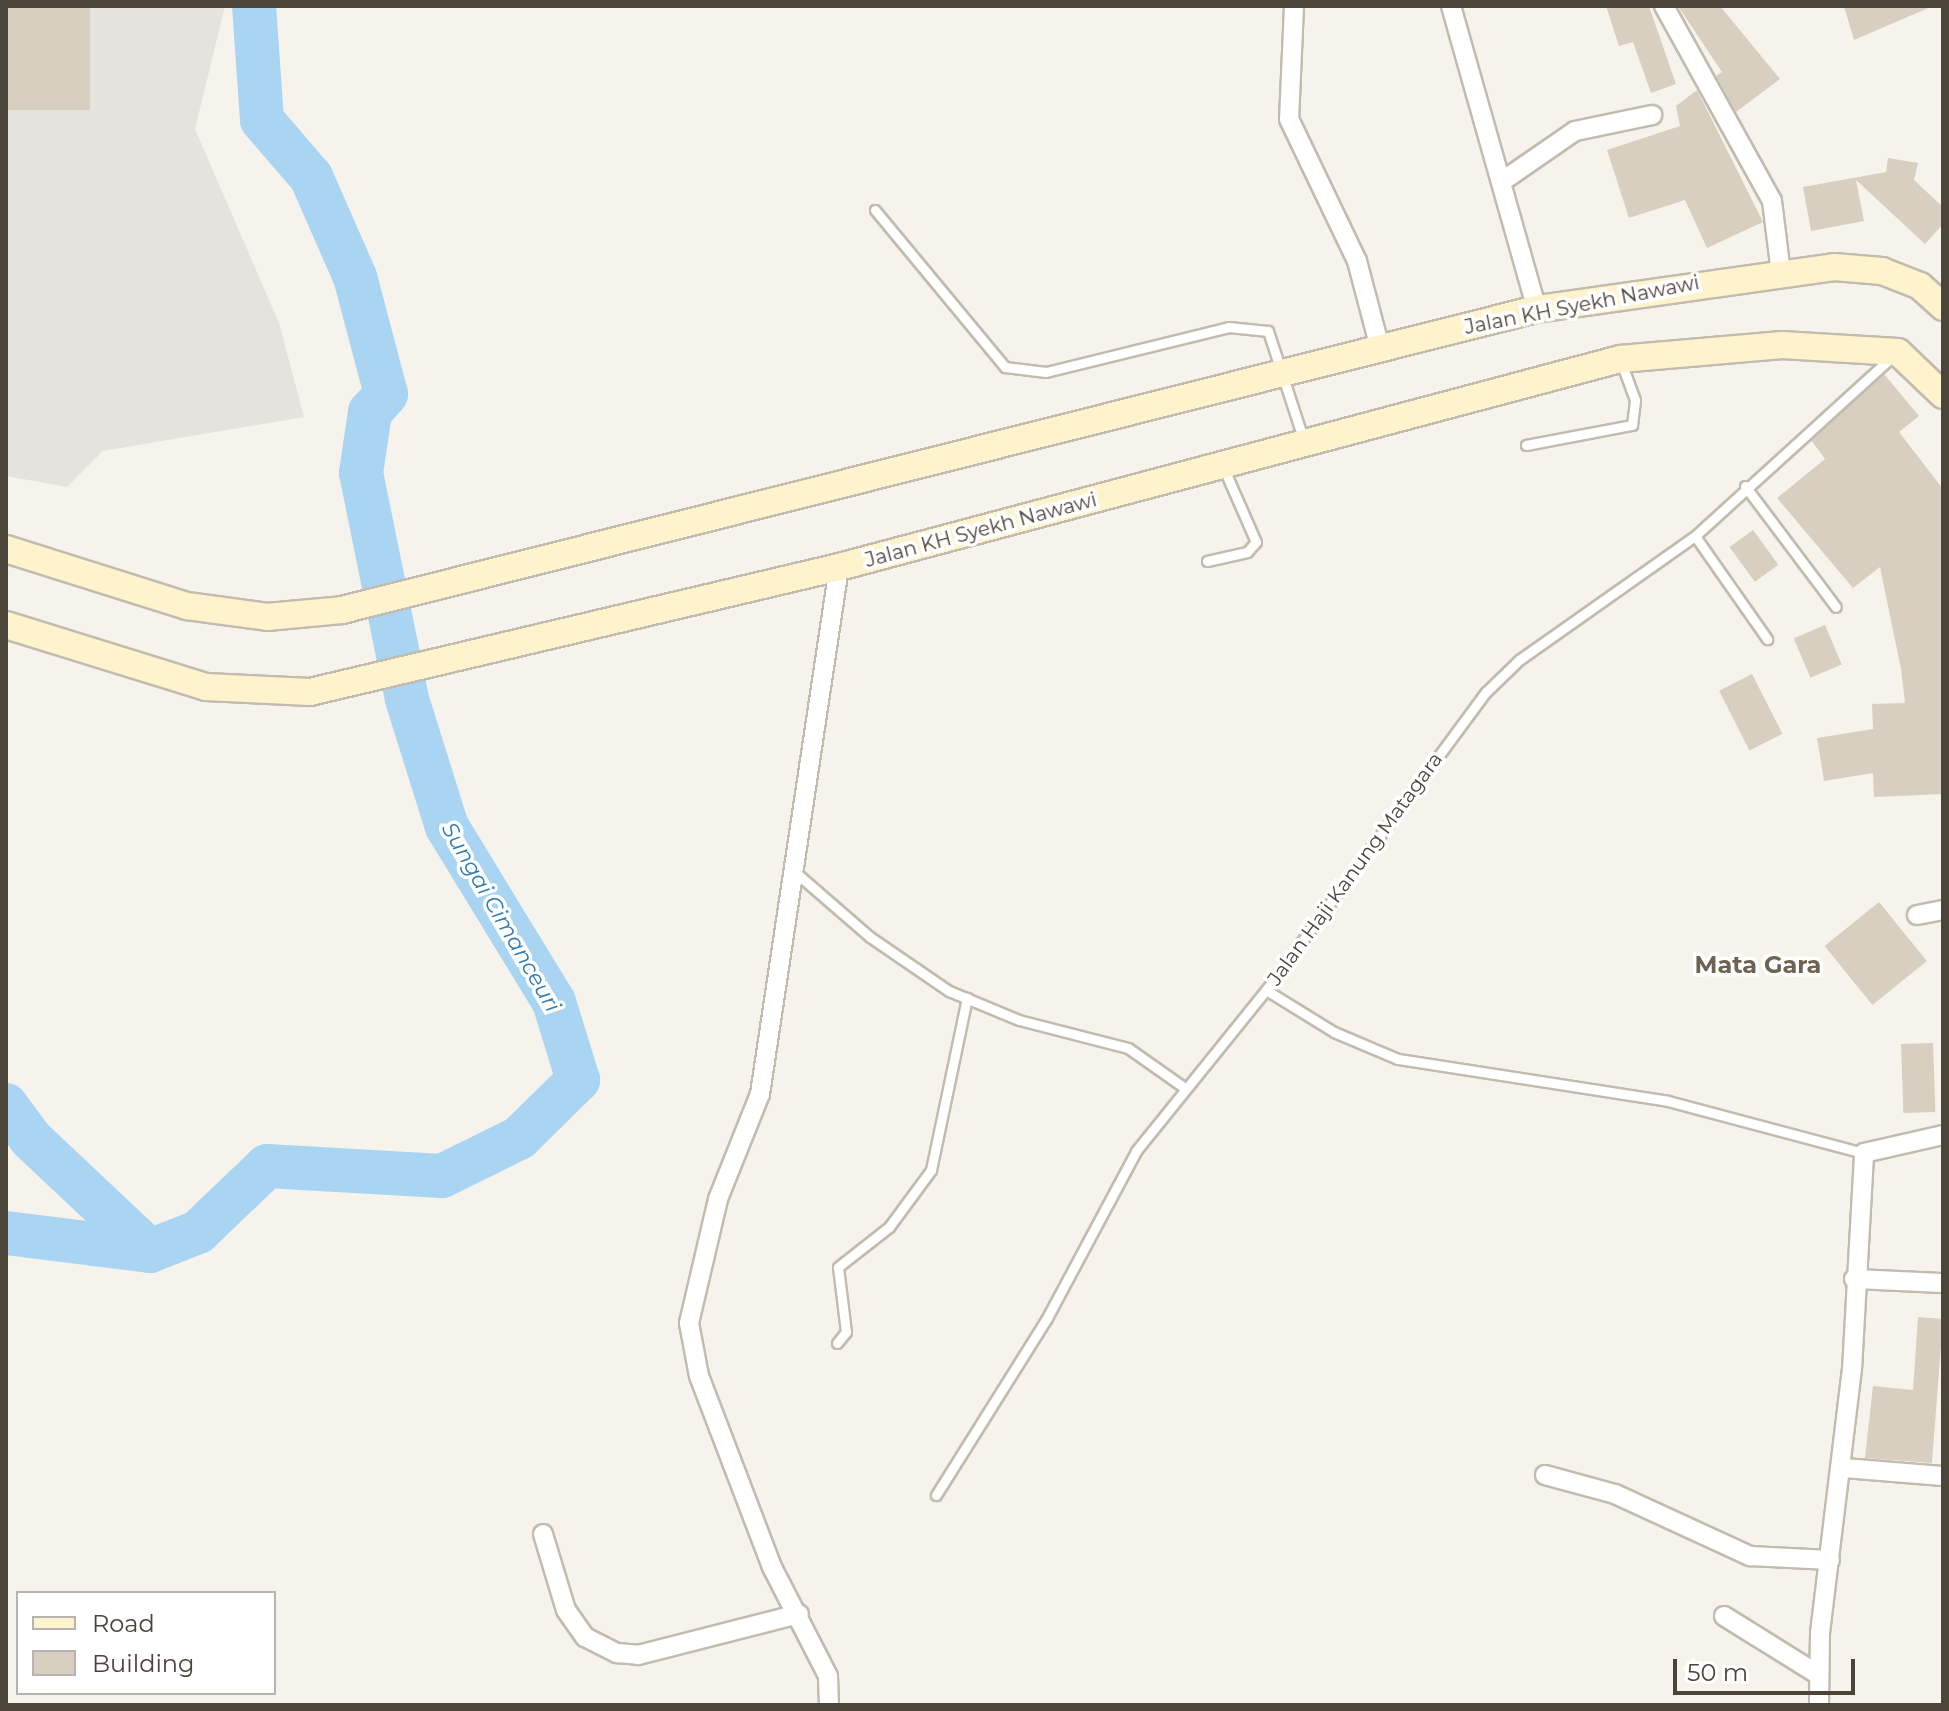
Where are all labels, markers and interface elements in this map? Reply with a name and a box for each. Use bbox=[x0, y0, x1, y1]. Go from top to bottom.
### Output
street label: Jalan KH Syekh Nawawi bbox=[1463, 270, 1701, 340]
street label: Jalan KH Syekh Nawawi bbox=[863, 488, 1099, 572]
street label: Jalan Haji Kanung Matagara bbox=[1262, 748, 1448, 990]
water label: Sungai Cimanceuri bbox=[436, 817, 566, 1017]
district label: Mata Gara bbox=[1695, 951, 1821, 979]
legend bbox=[16, 1591, 276, 1695]
text: Road bbox=[92, 1609, 155, 1638]
scale bar bbox=[1677, 1643, 1859, 1693]
text: Building bbox=[92, 1649, 195, 1678]
text: 50 m bbox=[1687, 1658, 1748, 1687]

